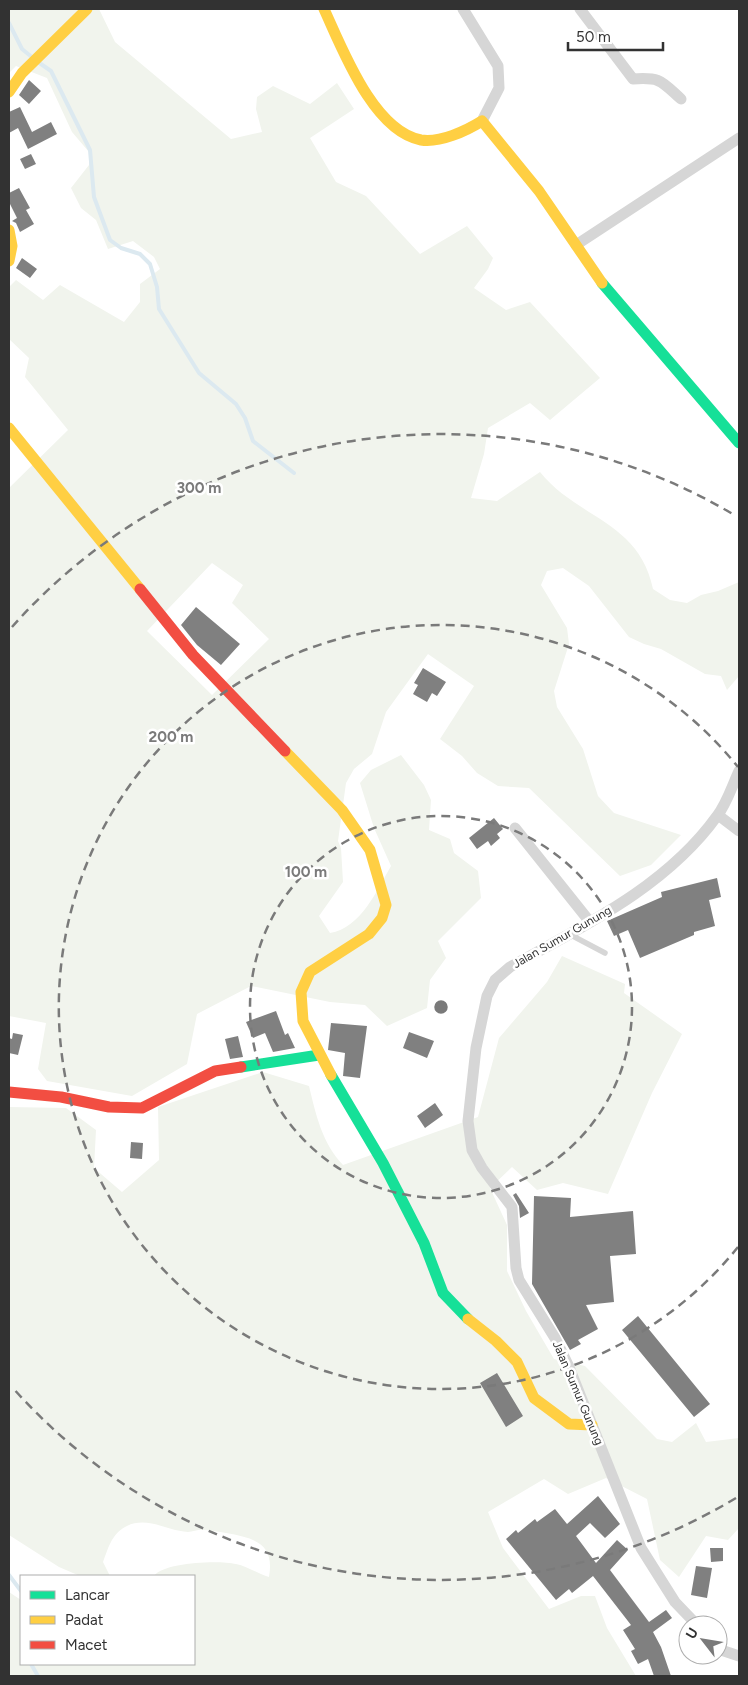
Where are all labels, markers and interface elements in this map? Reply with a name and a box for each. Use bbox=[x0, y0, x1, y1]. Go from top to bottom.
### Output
scale bar bbox=[568, 20, 663, 52]
text: 50 m bbox=[576, 28, 611, 46]
text: 300 m bbox=[177, 479, 221, 497]
text: 200 m bbox=[149, 728, 193, 746]
text: 100 m bbox=[285, 863, 327, 881]
street label: Jalan Sumur Gunung bbox=[510, 903, 614, 971]
centre of rings bbox=[432, 998, 450, 1016]
street label: Jalan Sumur Gunung bbox=[550, 1339, 606, 1447]
legend bbox=[20, 1575, 195, 1665]
text: Lancar bbox=[65, 1586, 110, 1604]
text: Padat bbox=[65, 1611, 104, 1629]
north arrow bbox=[678, 1615, 728, 1665]
text: U bbox=[682, 1625, 702, 1642]
text: Macet bbox=[65, 1636, 108, 1654]

